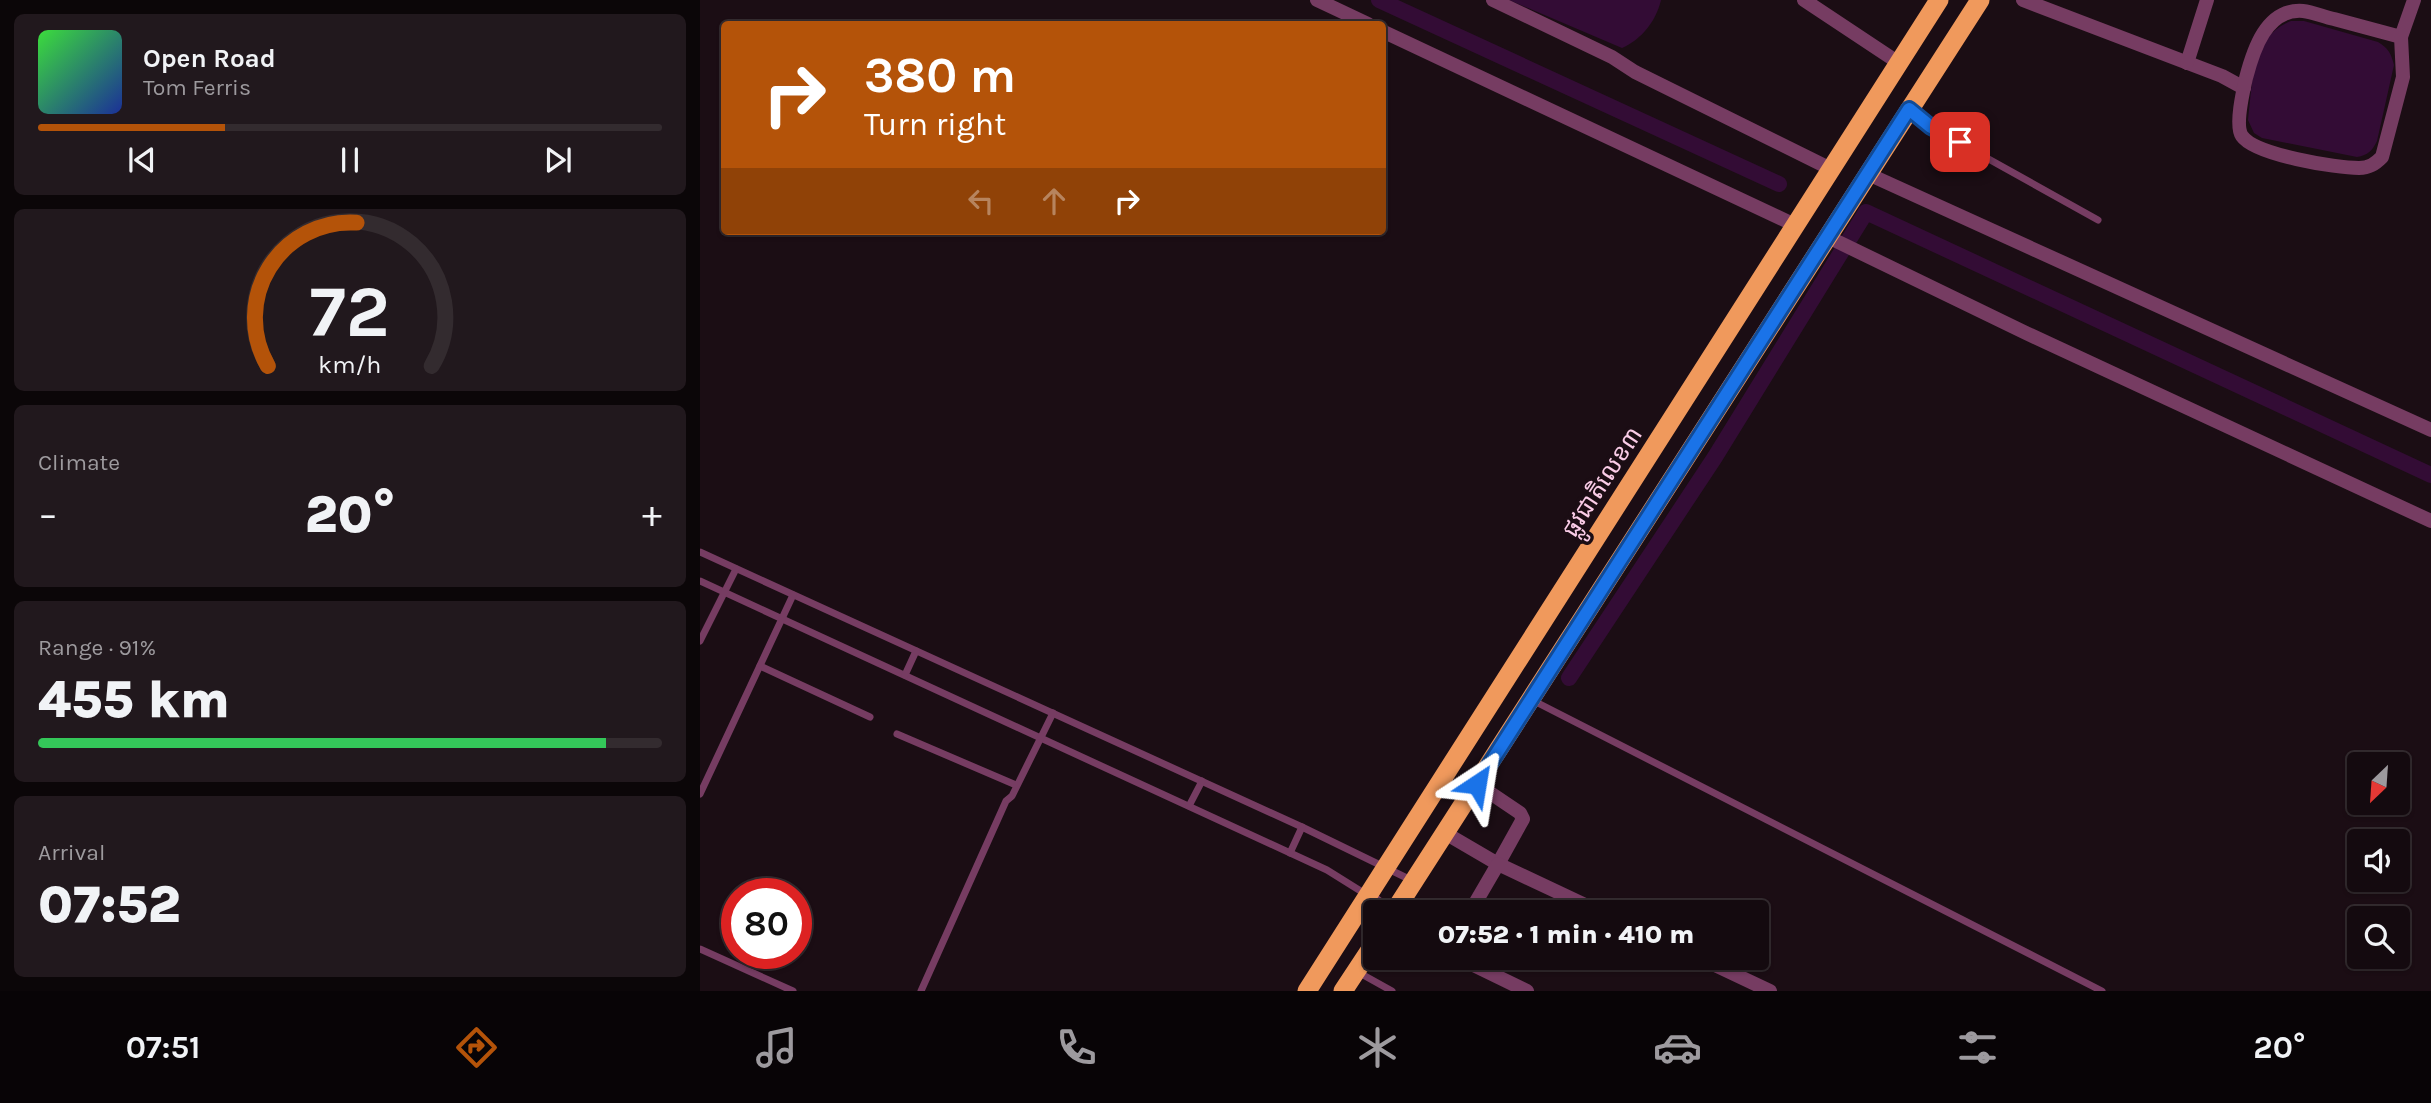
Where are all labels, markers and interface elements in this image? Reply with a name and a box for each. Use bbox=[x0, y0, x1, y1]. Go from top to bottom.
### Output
text: Open Road bbox=[143, 43, 276, 74]
text: 380 m bbox=[864, 47, 1016, 104]
icon: right bbox=[749, 49, 840, 140]
text: Tom Ferris bbox=[143, 74, 251, 101]
text: Turn right bbox=[864, 106, 1006, 143]
pin bbox=[1930, 112, 1990, 172]
icon: arrive bbox=[1941, 123, 1979, 161]
icon: previous bbox=[123, 141, 161, 179]
icon: pause bbox=[331, 141, 369, 179]
icon: next bbox=[539, 141, 577, 179]
icon: left bbox=[962, 182, 1000, 220]
icon: ahead bbox=[1035, 182, 1073, 220]
icon: right bbox=[1108, 182, 1146, 220]
text: 72 bbox=[310, 270, 390, 355]
text: km/h bbox=[318, 350, 382, 379]
street label: ផ្លូវជាតិលេខ៣ bbox=[1556, 422, 1655, 547]
text: Climate bbox=[38, 449, 120, 476]
text: 20° bbox=[305, 484, 395, 545]
text: − bbox=[38, 492, 58, 537]
text: + bbox=[642, 492, 662, 537]
text: Range · 91% bbox=[38, 634, 156, 661]
text: 455 km bbox=[38, 669, 230, 730]
position arrow bbox=[1440, 747, 1514, 821]
north arrow bbox=[2347, 752, 2410, 816]
map controls bbox=[2347, 752, 2410, 969]
button: sound bbox=[2347, 829, 2410, 892]
text: Arrival bbox=[38, 839, 105, 866]
text: 07:52 bbox=[38, 874, 181, 935]
speed limit sign: 80 bbox=[721, 878, 812, 969]
button: search bbox=[2347, 906, 2410, 969]
text: 07:52 · 1 min · 410 m bbox=[1438, 919, 1694, 950]
icon: directions bbox=[452, 1023, 501, 1072]
icon: music bbox=[752, 1023, 801, 1072]
icon: phone bbox=[1052, 1023, 1101, 1072]
icon: climate bbox=[1353, 1023, 1402, 1072]
icon: car bbox=[1653, 1023, 1702, 1072]
icon: filters bbox=[1953, 1023, 2002, 1072]
text: 07:51 bbox=[126, 1029, 200, 1066]
text: 20° bbox=[2253, 1029, 2305, 1066]

